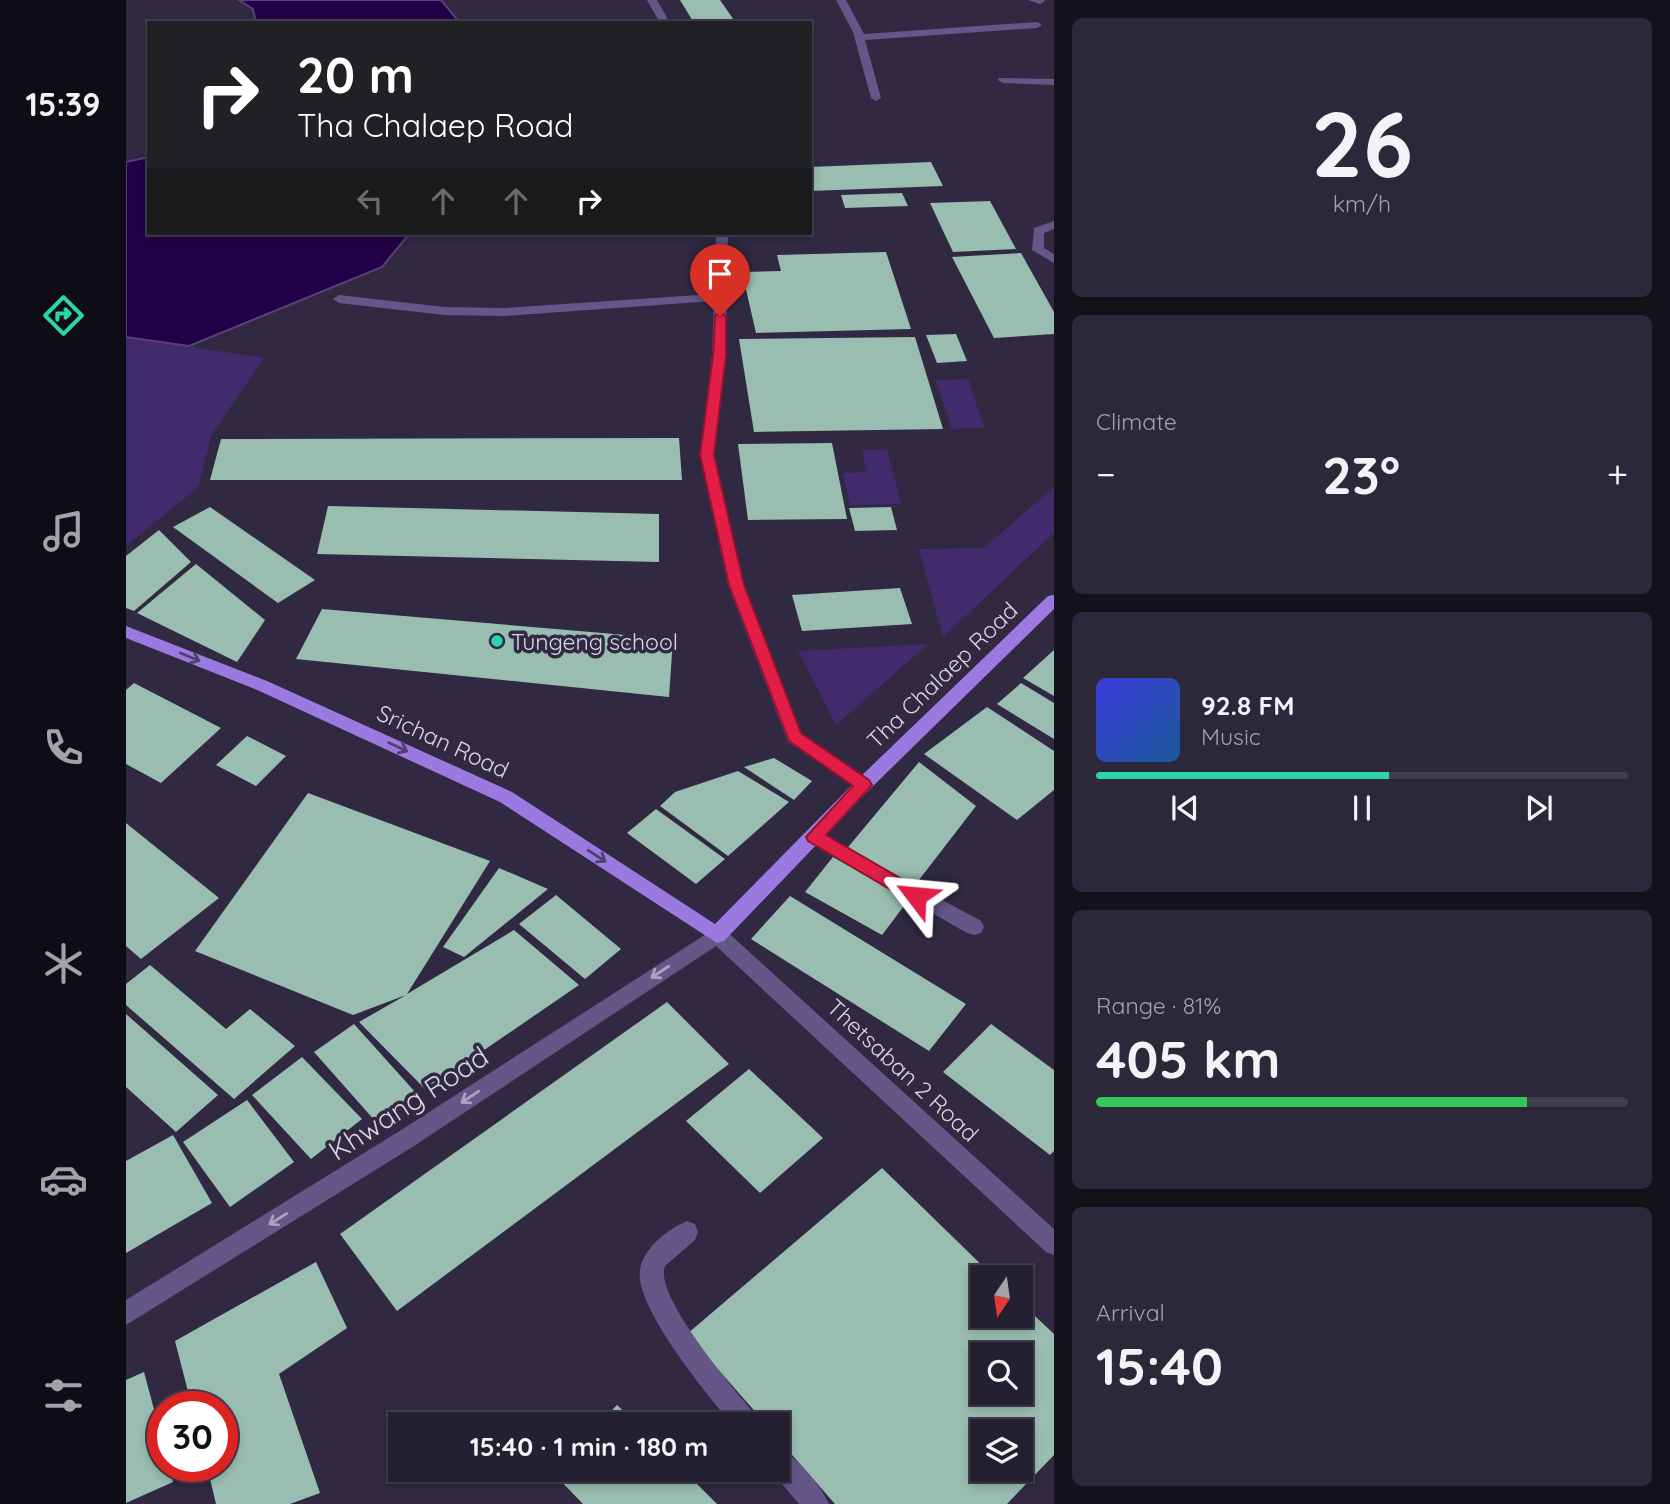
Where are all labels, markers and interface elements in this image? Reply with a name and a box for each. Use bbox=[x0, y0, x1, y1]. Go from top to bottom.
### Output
text: 20 m bbox=[297, 44, 414, 105]
icon: right bbox=[182, 49, 273, 140]
text: 15:39 bbox=[26, 84, 100, 124]
text: 26 bbox=[1311, 86, 1413, 200]
text: Tha Chalaep Road bbox=[297, 105, 573, 145]
icon: left bbox=[351, 182, 389, 220]
icon: ahead bbox=[424, 182, 462, 220]
icon: ahead bbox=[497, 182, 535, 220]
icon: right bbox=[570, 182, 608, 220]
text: km/h bbox=[1333, 189, 1391, 218]
pin bbox=[690, 244, 750, 316]
icon: arrive bbox=[701, 255, 739, 293]
icon: directions bbox=[39, 291, 88, 340]
text: Climate bbox=[1096, 407, 1177, 436]
text: 23° bbox=[1322, 442, 1400, 507]
text: − bbox=[1096, 450, 1116, 498]
text: + bbox=[1607, 450, 1628, 498]
icon: music bbox=[39, 507, 88, 556]
street label: Tha Chalaep Road bbox=[860, 596, 1024, 754]
place label: Tungeng school bbox=[511, 627, 678, 656]
marker: Tungeng school bbox=[489, 633, 505, 649]
one-way arrow bbox=[178, 651, 200, 664]
text: 92.8 FM bbox=[1201, 689, 1294, 722]
street label: Srichan Road bbox=[372, 698, 514, 784]
text: Music bbox=[1201, 722, 1261, 751]
icon: phone bbox=[39, 723, 88, 772]
one-way arrow bbox=[387, 741, 408, 755]
icon: previous bbox=[1166, 789, 1204, 827]
icon: pause bbox=[1343, 789, 1381, 827]
icon: next bbox=[1520, 789, 1558, 827]
one-way arrow bbox=[587, 849, 606, 864]
position arrow bbox=[879, 859, 953, 933]
icon: climate bbox=[39, 939, 88, 988]
one-way arrow bbox=[651, 966, 671, 980]
text: Range · 81% bbox=[1096, 991, 1221, 1020]
street label: Thetsaban 2 Road bbox=[821, 992, 985, 1148]
text: 405 km bbox=[1096, 1026, 1281, 1091]
street label: Khwang Road bbox=[321, 1038, 495, 1168]
one-way arrow bbox=[461, 1090, 480, 1104]
icon: car bbox=[39, 1155, 88, 1204]
one-way arrow bbox=[269, 1211, 288, 1226]
north arrow bbox=[970, 1265, 1032, 1328]
map controls bbox=[970, 1265, 1033, 1482]
text: Arrival bbox=[1096, 1298, 1165, 1327]
text: 15:40 bbox=[1096, 1333, 1223, 1398]
button: search bbox=[970, 1342, 1033, 1405]
icon: filters bbox=[39, 1371, 88, 1420]
speed limit sign: 30 bbox=[147, 1391, 238, 1482]
button: layers bbox=[970, 1419, 1033, 1482]
text: 15:40 · 1 min · 180 m bbox=[470, 1430, 708, 1463]

